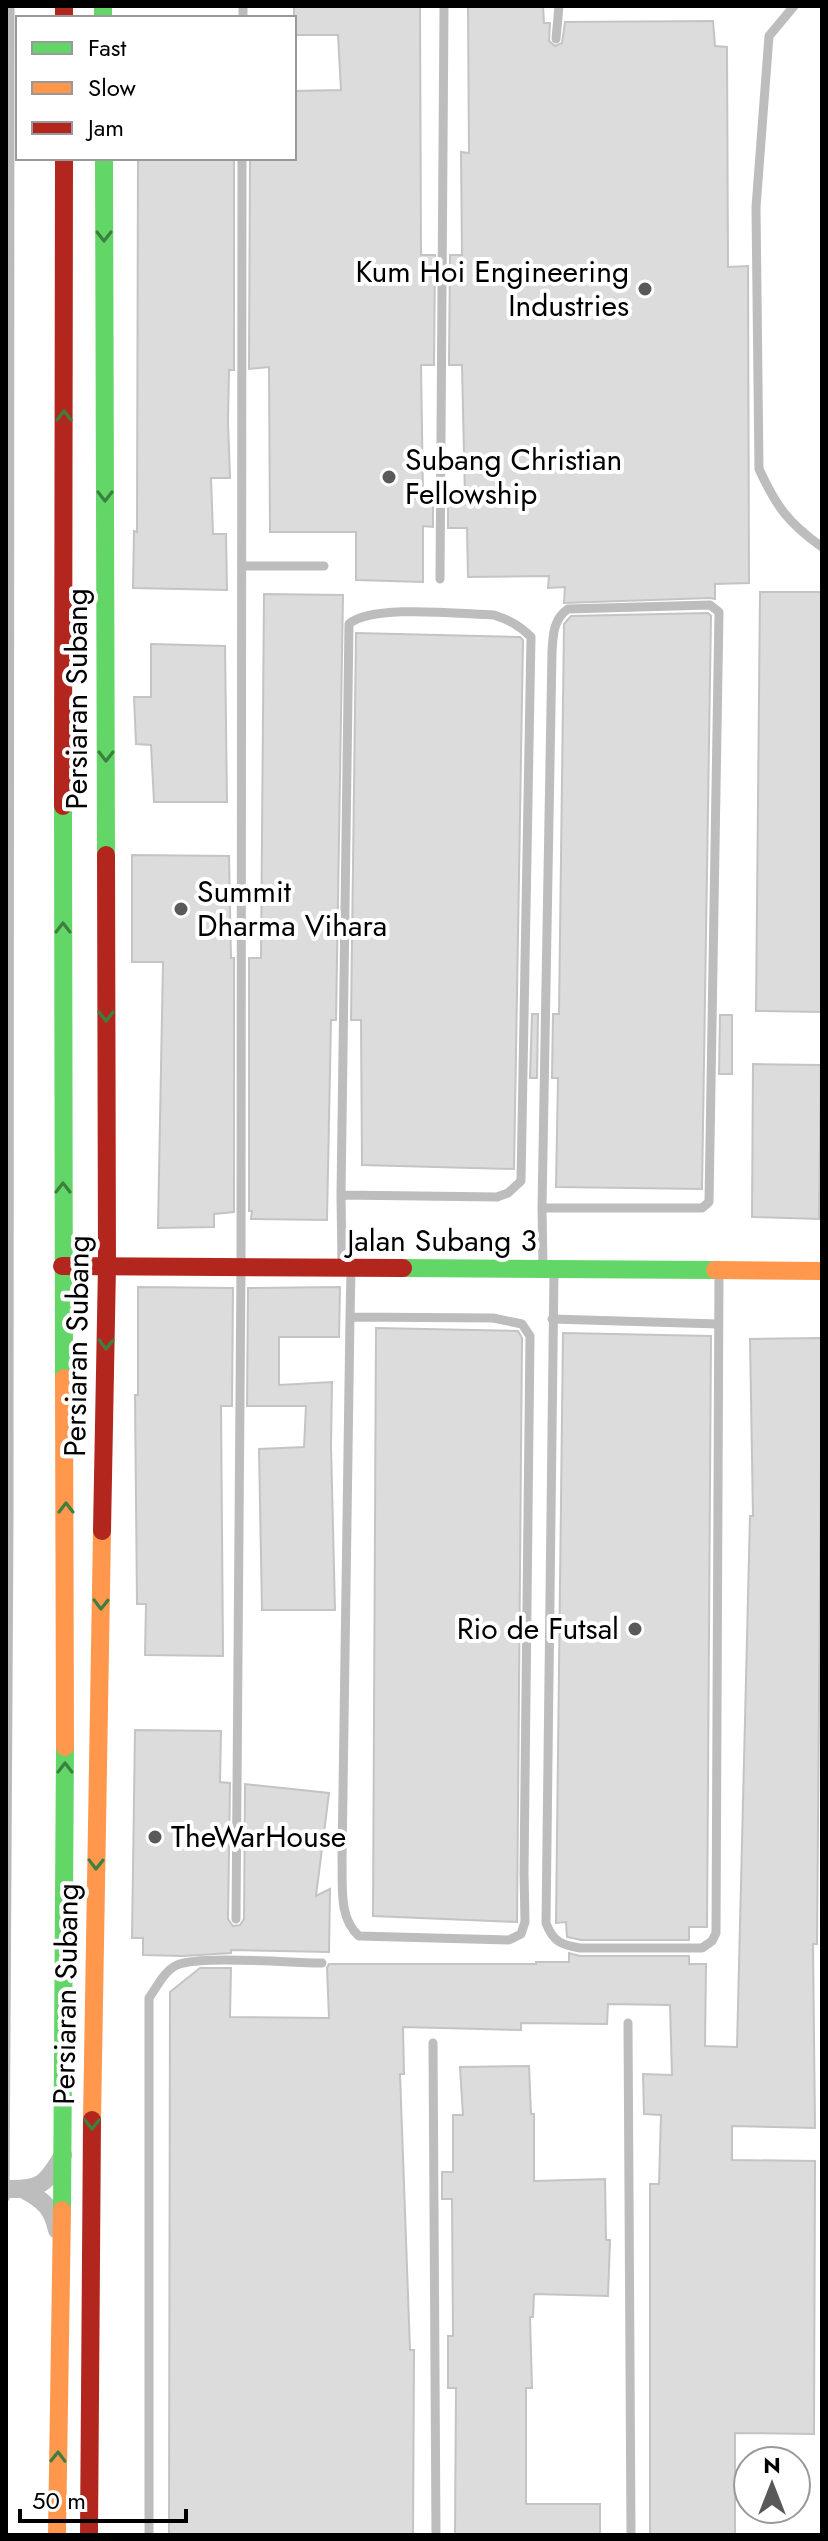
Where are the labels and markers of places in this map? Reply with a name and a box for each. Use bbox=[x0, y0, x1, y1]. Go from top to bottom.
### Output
place label: Kum Hoi Engineering Industries bbox=[355, 250, 629, 327]
marker: Kum Hoi Engineering Industries bbox=[636, 280, 654, 298]
place label: Subang Christian Fellowship bbox=[405, 438, 622, 515]
marker: Subang Christian Fellowship bbox=[380, 468, 398, 486]
place label: Summit Dharma Vihara bbox=[197, 870, 387, 947]
marker: Summit Dharma Vihara bbox=[172, 900, 190, 918]
place label: Rio de Futsal bbox=[457, 1607, 619, 1650]
marker: Rio de Futsal bbox=[626, 1620, 644, 1638]
place label: TheWarHouse bbox=[171, 1815, 346, 1858]
marker: TheWarHouse bbox=[146, 1828, 164, 1846]

